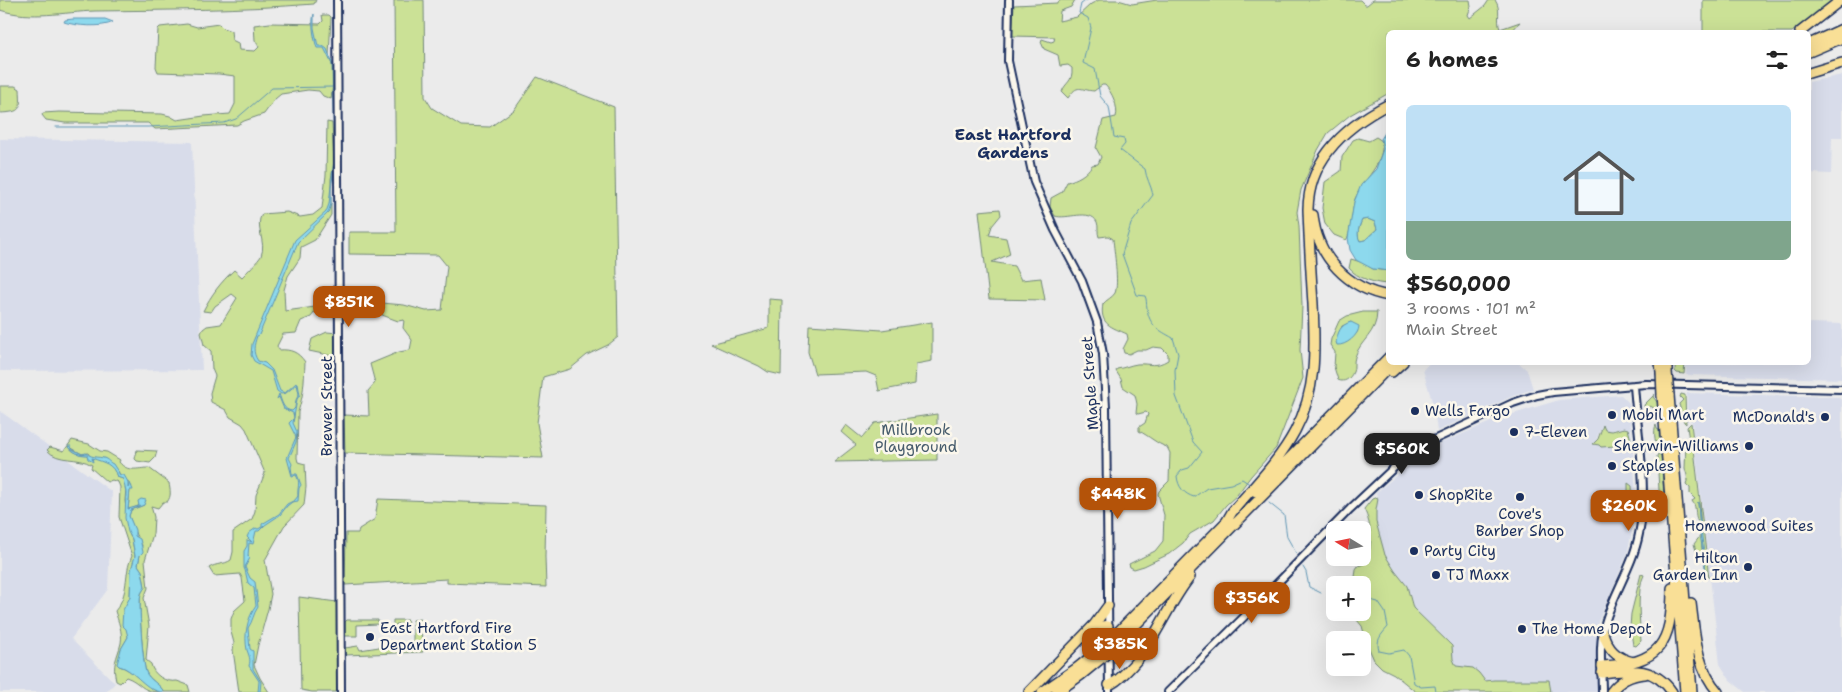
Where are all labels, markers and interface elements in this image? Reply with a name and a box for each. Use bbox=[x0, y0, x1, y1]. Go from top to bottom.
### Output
text: 6 homes bbox=[1406, 46, 1498, 74]
icon: filters bbox=[1763, 46, 1791, 74]
district label: East Hartford Gardens bbox=[954, 124, 1072, 163]
icon: home bbox=[1554, 138, 1644, 228]
text: $560,000 bbox=[1406, 270, 1511, 298]
pin: $851K bbox=[314, 286, 384, 328]
text: $851K bbox=[324, 291, 374, 312]
text: 3 rooms · 101 m² bbox=[1406, 298, 1536, 319]
text: Main Street bbox=[1406, 319, 1498, 340]
street label: Maple Street bbox=[1077, 335, 1103, 431]
street label: Brewer Street bbox=[317, 356, 337, 456]
place label: Wells Fargo bbox=[1425, 401, 1510, 421]
marker: Wells Fargo bbox=[1409, 405, 1421, 417]
place label: Mobil Mart bbox=[1622, 405, 1704, 425]
place label: McDonald's bbox=[1733, 407, 1815, 427]
marker: Mobil Mart bbox=[1606, 409, 1618, 421]
marker: McDonald's bbox=[1819, 411, 1831, 423]
park label: Millbrook Playground bbox=[875, 420, 958, 457]
place label: 7-Eleven bbox=[1524, 422, 1587, 442]
marker: 7-Eleven bbox=[1508, 426, 1520, 438]
pin: $560K bbox=[1367, 432, 1437, 475]
place label: Sherwin-Williams bbox=[1614, 436, 1739, 456]
text: $560K bbox=[1375, 438, 1429, 459]
marker: Sherwin-Williams bbox=[1743, 440, 1755, 452]
place label: Staples bbox=[1622, 456, 1674, 476]
marker: Staples bbox=[1606, 460, 1618, 472]
pin: $448K bbox=[1083, 478, 1153, 520]
text: $448K bbox=[1090, 483, 1146, 504]
place label: ShopRite bbox=[1429, 485, 1493, 505]
marker: ShopRite bbox=[1413, 489, 1425, 501]
pin: $260K bbox=[1594, 490, 1664, 532]
marker: Cove's Barber Shop bbox=[1514, 491, 1526, 503]
text: $260K bbox=[1602, 495, 1656, 516]
marker: Homewood Suites bbox=[1743, 503, 1755, 515]
place label: Cove's Barber Shop bbox=[1476, 504, 1564, 541]
place label: Homewood Suites bbox=[1684, 516, 1814, 536]
north arrow bbox=[1326, 521, 1371, 566]
map controls bbox=[1326, 521, 1371, 676]
place label: Party City bbox=[1424, 541, 1496, 561]
marker: Party City bbox=[1408, 545, 1420, 557]
place label: Hilton Garden Inn bbox=[1653, 548, 1738, 585]
marker: Hilton Garden Inn bbox=[1742, 561, 1754, 573]
place label: TJ Maxx bbox=[1446, 565, 1509, 585]
marker: TJ Maxx bbox=[1430, 569, 1442, 581]
button: + bbox=[1326, 576, 1371, 621]
pin: $356K bbox=[1217, 582, 1287, 624]
text: $356K bbox=[1225, 587, 1279, 608]
place label: East Hartford Fire Department Station 5 bbox=[380, 618, 537, 655]
place label: The Home Depot bbox=[1532, 619, 1652, 639]
marker: The Home Depot bbox=[1516, 623, 1528, 635]
pin: $385K bbox=[1085, 628, 1155, 670]
marker: East Hartford Fire Department Station 5 bbox=[364, 631, 376, 643]
button: − bbox=[1326, 631, 1371, 676]
text: $385K bbox=[1093, 633, 1147, 654]

